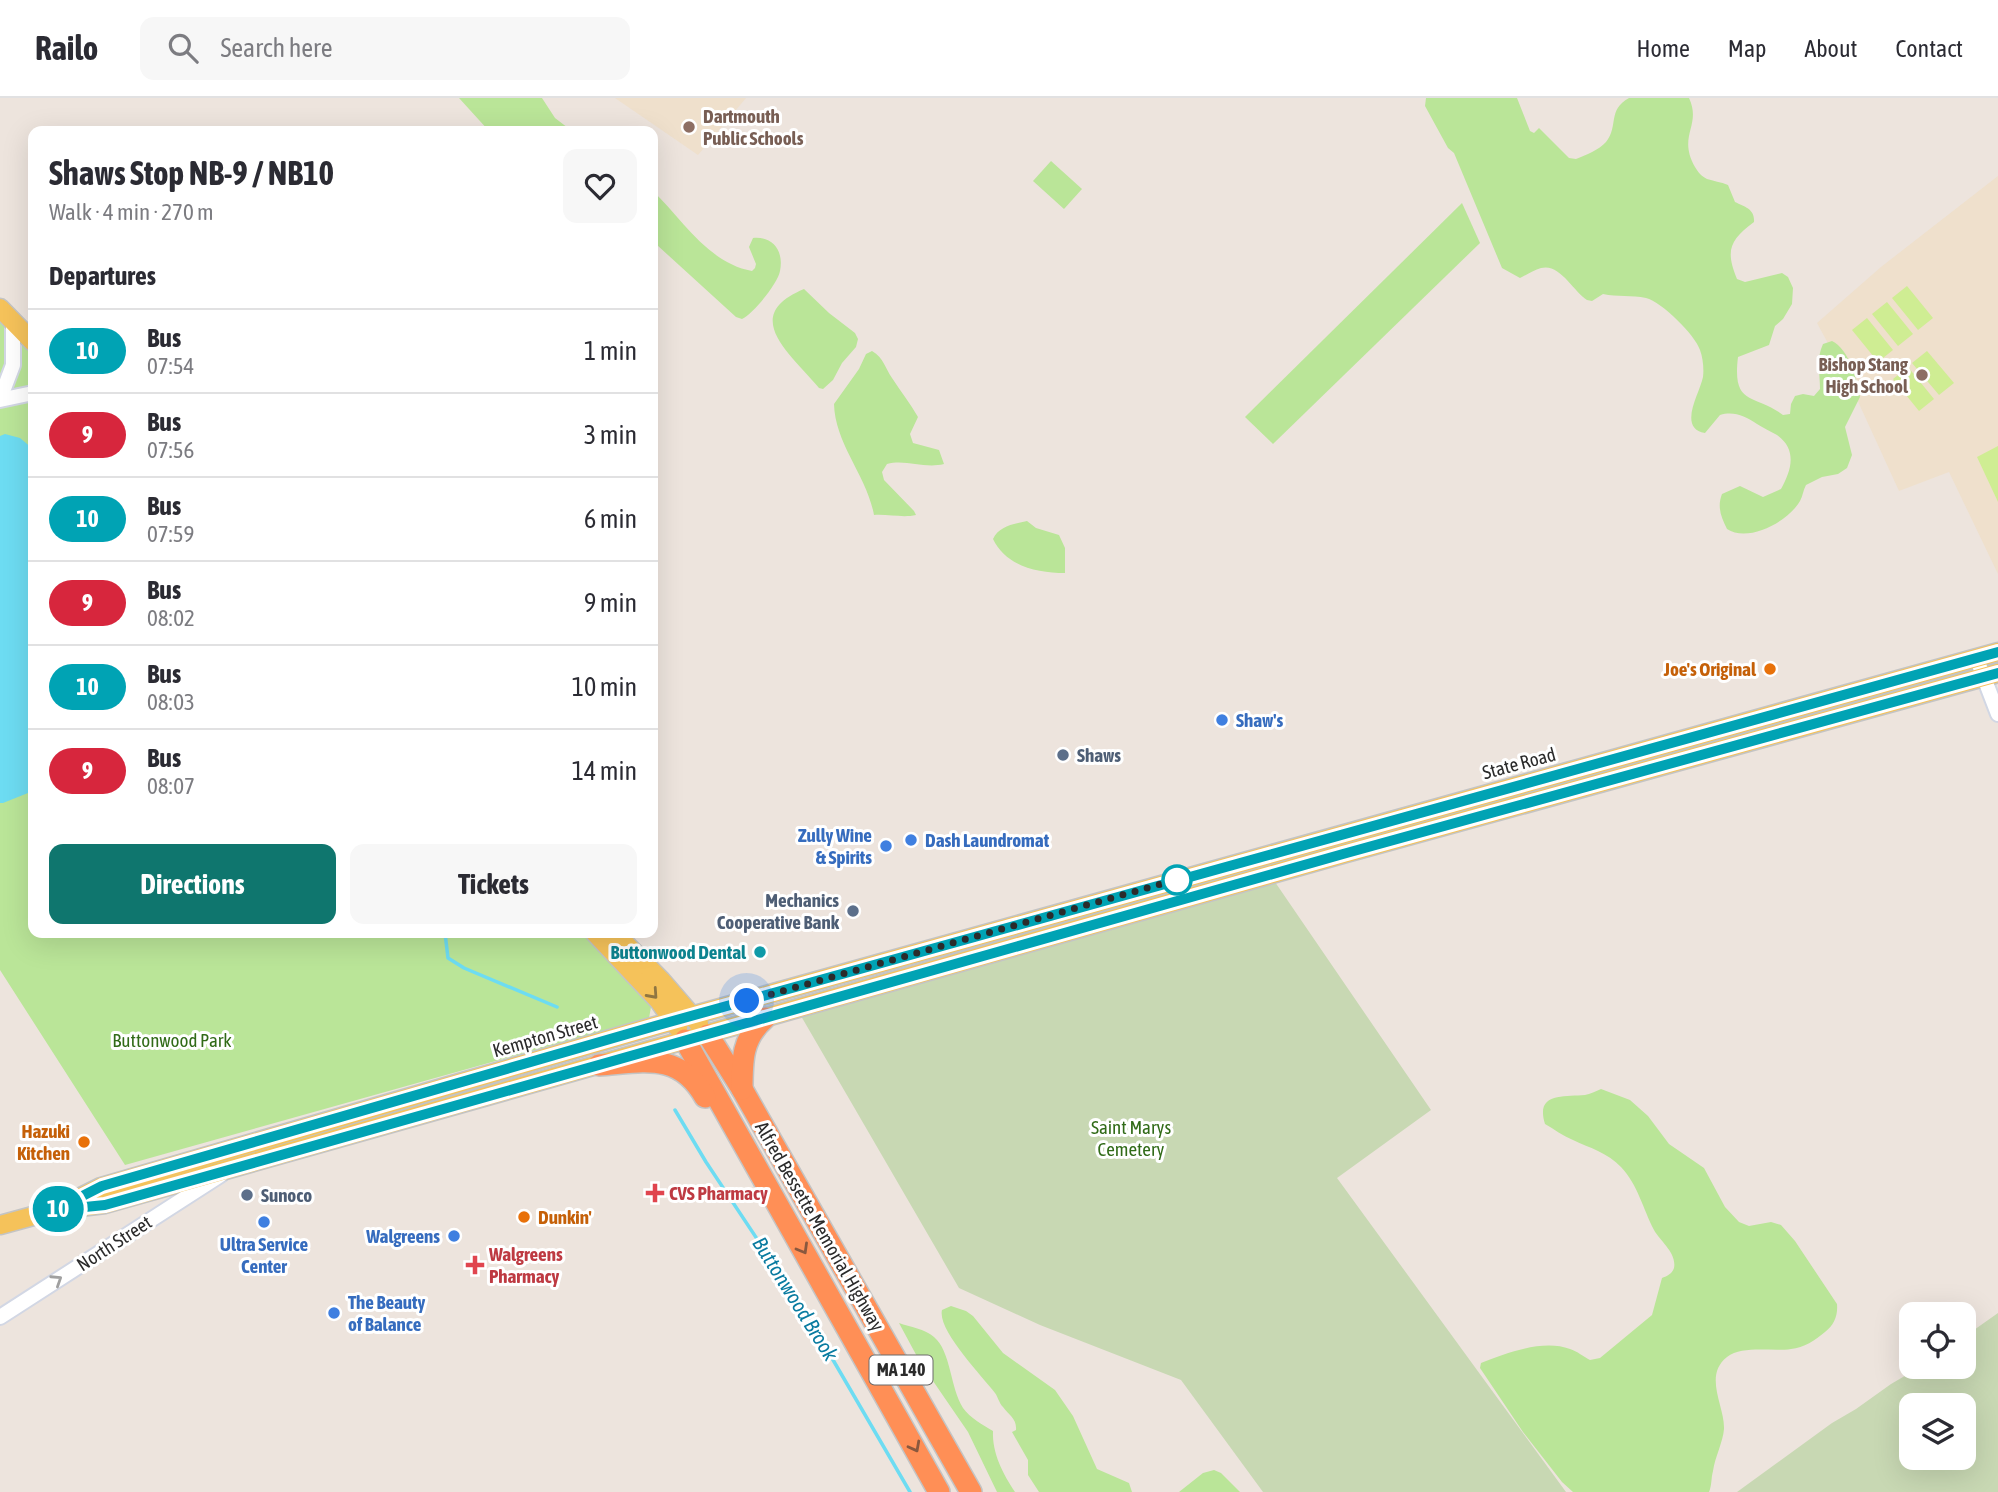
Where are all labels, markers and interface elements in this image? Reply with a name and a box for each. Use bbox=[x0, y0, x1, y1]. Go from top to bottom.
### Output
search box bbox=[140, 17, 630, 80]
text: Railo bbox=[35, 29, 98, 67]
icon: search bbox=[164, 29, 202, 67]
text: Search here bbox=[220, 33, 333, 63]
text: Home bbox=[1636, 35, 1690, 62]
text: Map bbox=[1728, 35, 1766, 62]
text: About bbox=[1804, 35, 1857, 62]
text: Contact bbox=[1895, 35, 1963, 62]
place label: Dartmouth Public Schools bbox=[703, 105, 804, 149]
marker: Dartmouth Public Schools bbox=[681, 119, 697, 135]
button: heart bbox=[563, 149, 637, 223]
text: Shaws Stop NB-9 / NB10 bbox=[49, 154, 334, 192]
text: Walk · 4 min · 270 m bbox=[49, 199, 213, 225]
text: Departures bbox=[49, 261, 156, 291]
text: Bus bbox=[147, 323, 181, 353]
text: 1 min bbox=[584, 336, 637, 366]
text: 10 bbox=[76, 337, 99, 364]
text: 07:54 bbox=[147, 353, 194, 379]
place label: Bishop Stang High School bbox=[1818, 353, 1909, 397]
marker: Bishop Stang High School bbox=[1914, 367, 1930, 383]
text: Bus bbox=[147, 407, 181, 437]
text: 3 min bbox=[584, 420, 637, 450]
text: 9 bbox=[82, 421, 93, 448]
text: 07:56 bbox=[147, 437, 194, 463]
text: Bus bbox=[147, 491, 181, 521]
text: 6 min bbox=[584, 504, 637, 534]
text: 10 bbox=[76, 505, 99, 532]
text: 07:59 bbox=[147, 521, 194, 547]
text: Bus bbox=[147, 575, 181, 605]
text: 9 min bbox=[584, 588, 637, 618]
text: 9 bbox=[82, 589, 93, 616]
text: 08:02 bbox=[147, 605, 195, 631]
place label: Joe's Original bbox=[1663, 658, 1757, 680]
text: Bus bbox=[147, 659, 181, 689]
marker: Joe's Original bbox=[1762, 661, 1778, 677]
text: 10 min bbox=[572, 672, 637, 702]
text: 10 bbox=[76, 673, 99, 700]
text: 08:03 bbox=[147, 689, 195, 715]
place label: Shaw's bbox=[1236, 709, 1283, 731]
marker: Shaw's bbox=[1214, 712, 1230, 728]
text: Bus bbox=[147, 743, 181, 773]
street label: State Road bbox=[1480, 743, 1558, 783]
place label: Shaws bbox=[1077, 744, 1121, 766]
marker: Shaws bbox=[1055, 747, 1071, 763]
text: 14 min bbox=[572, 756, 637, 786]
text: 9 bbox=[82, 757, 93, 784]
text: 08:07 bbox=[147, 773, 195, 799]
place label: Zully Wine & Spirits bbox=[798, 824, 872, 868]
place label: Dash Laundromat bbox=[925, 829, 1050, 851]
marker: Dash Laundromat bbox=[903, 832, 919, 848]
marker: Zully Wine & Spirits bbox=[878, 838, 894, 854]
button: Directions bbox=[49, 844, 336, 924]
button: Tickets bbox=[350, 844, 637, 924]
unlabelled marker bbox=[1162, 865, 1192, 895]
place label: Mechanics Cooperative Bank bbox=[717, 889, 840, 933]
marker: Mechanics Cooperative Bank bbox=[845, 903, 861, 919]
place label: Buttonwood Dental bbox=[610, 941, 747, 963]
marker: Buttonwood Dental bbox=[752, 944, 768, 960]
your location bbox=[729, 983, 764, 1018]
one-way arrow bbox=[644, 985, 657, 998]
street label: Kempton Street bbox=[490, 1011, 600, 1061]
park label: Buttonwood Park bbox=[112, 1029, 232, 1051]
park label: Saint Marys Cemetery bbox=[1091, 1116, 1171, 1160]
street label: Alfred Bessette Memorial Highway bbox=[751, 1117, 889, 1335]
place label: Hazuki Kitchen bbox=[17, 1120, 70, 1164]
marker: Hazuki Kitchen bbox=[76, 1134, 92, 1150]
place label: CVS Pharmacy bbox=[669, 1182, 768, 1204]
place label: Sunoco bbox=[261, 1184, 312, 1206]
marker: CVS Pharmacy bbox=[647, 1185, 663, 1201]
line badge: 10 bbox=[27, 1186, 90, 1232]
marker: Sunoco bbox=[239, 1187, 255, 1203]
text: 10 bbox=[47, 1195, 69, 1222]
place label: Dunkin' bbox=[538, 1206, 592, 1228]
marker: Dunkin' bbox=[516, 1209, 532, 1225]
street label: North Street bbox=[73, 1211, 155, 1275]
marker: Ultra Service Center bbox=[256, 1214, 272, 1230]
place label: Walgreens bbox=[365, 1225, 440, 1247]
marker: Walgreens bbox=[446, 1228, 462, 1244]
water label: Buttonwood Brook bbox=[748, 1232, 844, 1365]
place label: Ultra Service Center bbox=[220, 1233, 309, 1277]
one-way arrow bbox=[795, 1242, 808, 1255]
place label: Walgreens Pharmacy bbox=[488, 1243, 563, 1287]
marker: Walgreens Pharmacy bbox=[467, 1257, 483, 1273]
one-way arrow bbox=[49, 1276, 62, 1288]
place label: The Beauty of Balance bbox=[348, 1291, 426, 1335]
map controls bbox=[1899, 1302, 1976, 1470]
button: locate bbox=[1899, 1302, 1976, 1379]
marker: The Beauty of Balance bbox=[326, 1305, 342, 1321]
road number: MA 140 bbox=[870, 1356, 932, 1385]
button: layers bbox=[1899, 1393, 1976, 1470]
one-way arrow bbox=[906, 1440, 920, 1453]

